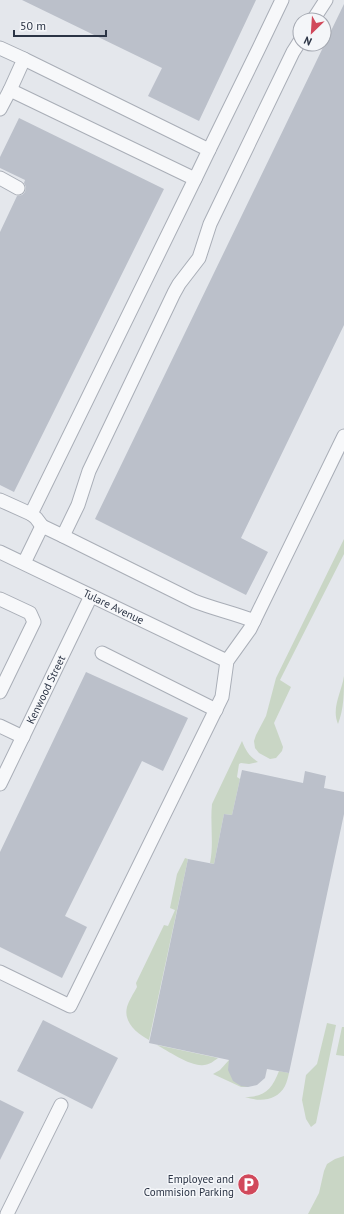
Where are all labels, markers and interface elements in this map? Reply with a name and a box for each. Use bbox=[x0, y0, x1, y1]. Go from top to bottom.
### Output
scale bar bbox=[14, 12, 106, 38]
north arrow bbox=[292, 12, 332, 52]
text: 50 m bbox=[20, 18, 46, 33]
text: N bbox=[302, 33, 314, 49]
street label: Tulare Avenue bbox=[81, 586, 147, 627]
street label: Kenwood Street bbox=[23, 653, 68, 726]
place label: Employee and Commision Parking bbox=[144, 1172, 234, 1199]
parking icon: Employee and Commision Parking bbox=[236, 1172, 262, 1198]

